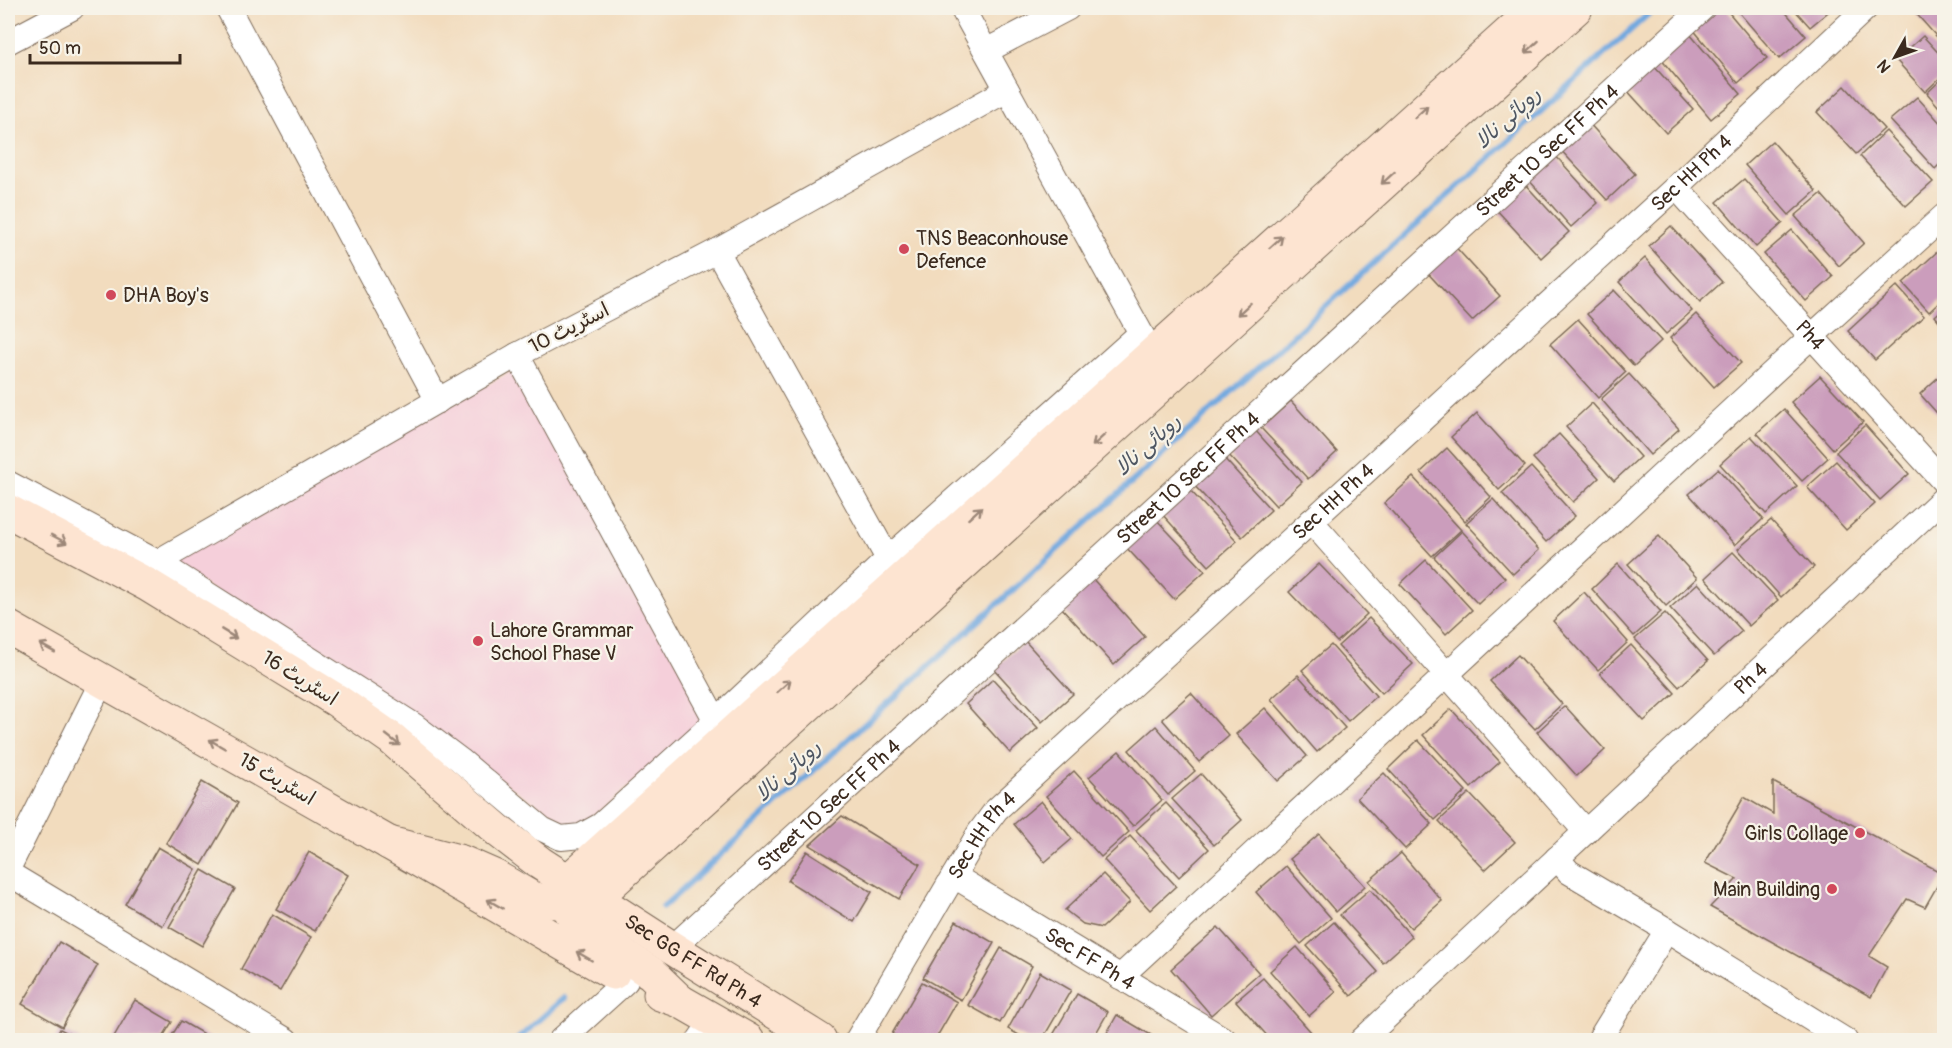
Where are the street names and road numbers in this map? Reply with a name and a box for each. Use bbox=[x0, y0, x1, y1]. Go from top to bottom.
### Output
street label: Street 10 Sec FF Ph 4 bbox=[1470, 78, 1624, 222]
street label: Sec HH Ph 4 bbox=[1645, 128, 1737, 217]
street label: اسٹریٹ 10 bbox=[525, 297, 613, 359]
street label: Ph4 bbox=[1790, 315, 1831, 356]
street label: Street 10 Sec FF Ph 4 bbox=[1111, 406, 1265, 549]
street label: Sec HH Ph 4 bbox=[1287, 457, 1379, 545]
street label: اسٹریٹ 16 bbox=[257, 645, 343, 711]
street label: Ph 4 bbox=[1729, 656, 1773, 700]
street label: Street 10 Sec FF Ph 4 bbox=[752, 733, 906, 877]
street label: اسٹریٹ 15 bbox=[234, 747, 320, 811]
street label: Sec HH Ph 4 bbox=[942, 786, 1021, 884]
street label: Sec GG FF Rd Ph 4 bbox=[620, 908, 767, 1014]
street label: Sec FF Ph 4 bbox=[1040, 922, 1140, 995]

